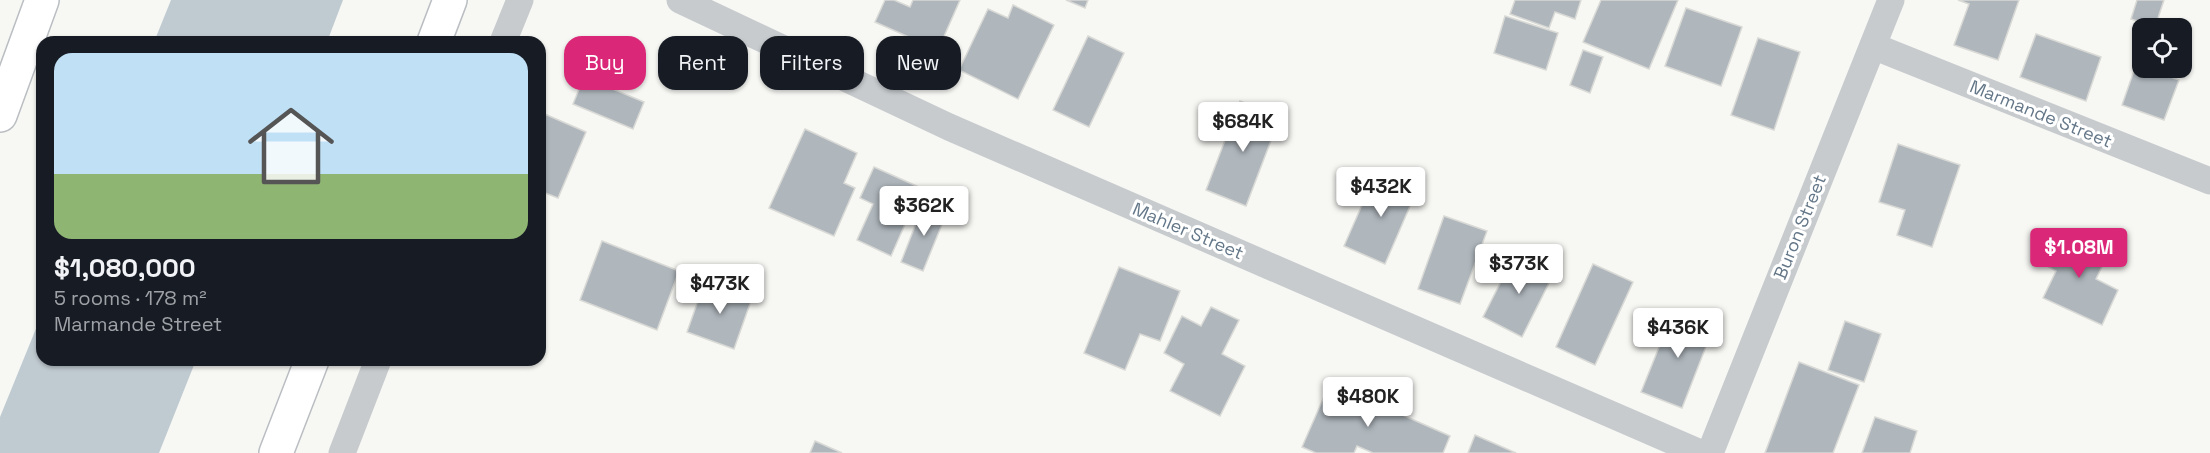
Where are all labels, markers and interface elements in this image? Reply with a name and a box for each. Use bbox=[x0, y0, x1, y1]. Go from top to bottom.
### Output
map controls bbox=[2132, 18, 2192, 78]
button: locate bbox=[2132, 18, 2192, 78]
chip: Buy bbox=[564, 36, 646, 90]
chip: Rent bbox=[658, 36, 748, 90]
chip: Filters bbox=[760, 36, 864, 90]
chip: New bbox=[876, 36, 961, 90]
street label: Marmande Street bbox=[1967, 75, 2116, 153]
icon: home bbox=[237, 92, 345, 200]
pin: $684K bbox=[1201, 102, 1285, 153]
text: $684K bbox=[1212, 108, 1274, 134]
pin: $432K bbox=[1339, 167, 1423, 218]
street label: Buron Street bbox=[1768, 171, 1831, 283]
text: $432K bbox=[1350, 173, 1412, 199]
pin: $362K bbox=[882, 186, 966, 237]
text: $362K bbox=[894, 192, 954, 218]
street label: Mahler Street bbox=[1129, 197, 1247, 264]
pin: $1.08M bbox=[2030, 228, 2128, 279]
text: $1.08M bbox=[2044, 234, 2114, 260]
pin: $373K bbox=[1477, 244, 1561, 295]
text: $373K bbox=[1489, 250, 1549, 276]
text: $1,080,000 bbox=[54, 251, 196, 285]
pin: $473K bbox=[678, 264, 762, 315]
text: $473K bbox=[690, 270, 750, 296]
text: 5 rooms · 178 m² bbox=[54, 285, 206, 311]
pin: $436K bbox=[1636, 308, 1720, 359]
text: Marmande Street bbox=[54, 311, 222, 337]
text: $436K bbox=[1647, 314, 1709, 340]
pin: $480K bbox=[1326, 377, 1410, 428]
text: $480K bbox=[1337, 383, 1399, 409]

